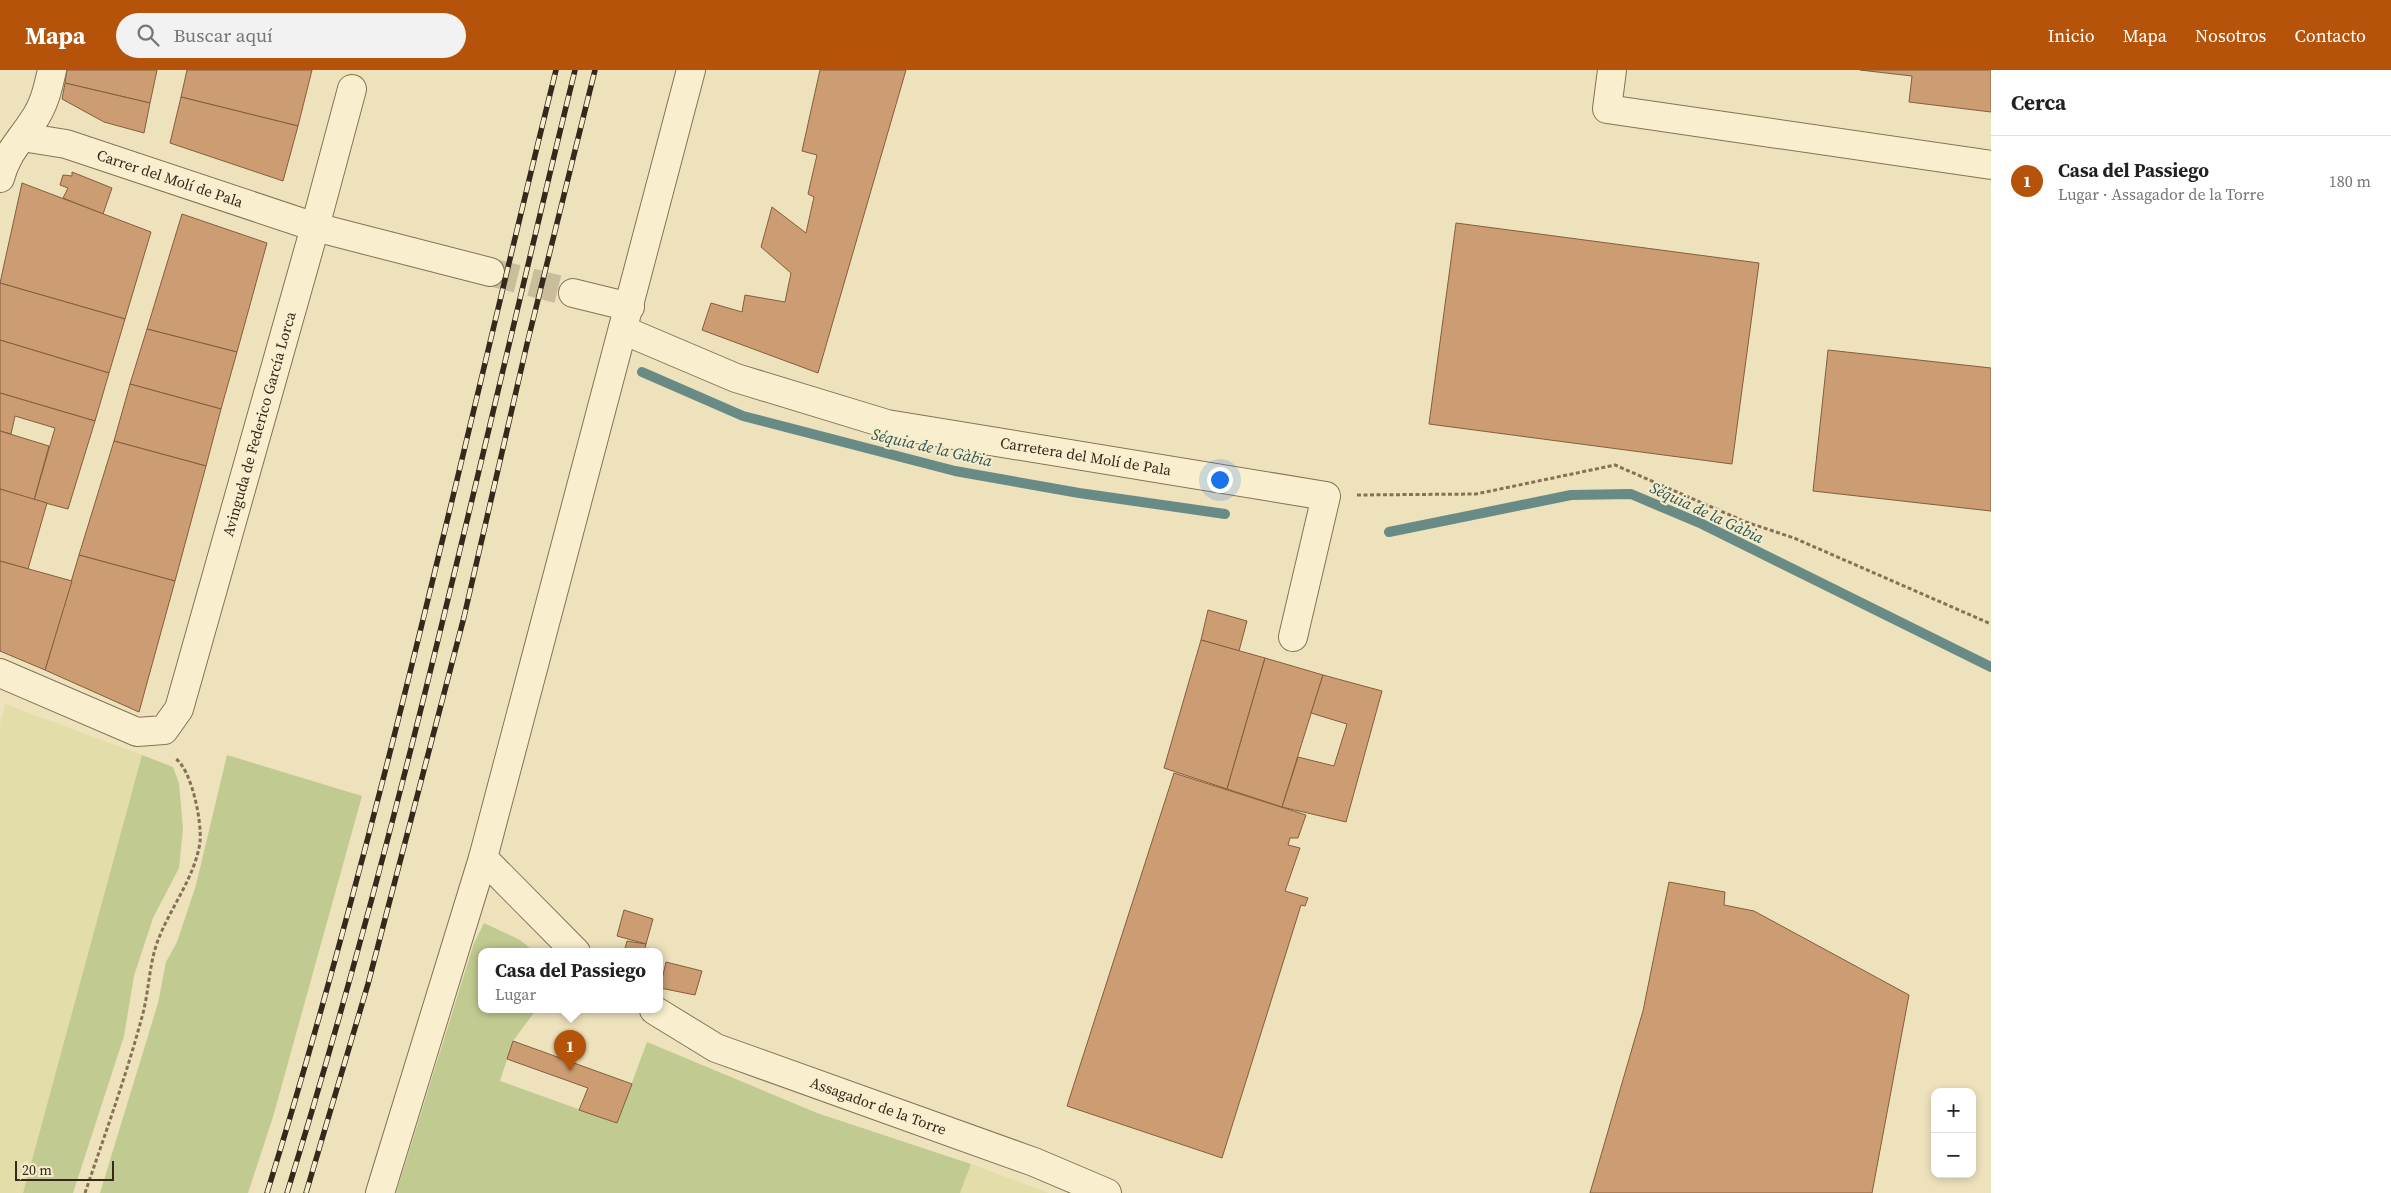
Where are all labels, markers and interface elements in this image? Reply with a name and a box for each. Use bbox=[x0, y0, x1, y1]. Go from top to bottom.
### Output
search box bbox=[116, 13, 466, 58]
text: Mapa bbox=[25, 19, 86, 52]
icon: search bbox=[134, 21, 162, 49]
text: Buscar aquí bbox=[174, 22, 273, 48]
text: Inicio bbox=[2048, 23, 2095, 48]
text: Mapa bbox=[2123, 23, 2167, 48]
text: Nosotros bbox=[2195, 23, 2266, 48]
text: Contacto bbox=[2294, 23, 2366, 48]
text: Cerca bbox=[2011, 88, 2066, 117]
street label: Carrer del Molí de Pala bbox=[94, 144, 246, 212]
text: Casa del Passiego bbox=[2058, 157, 2209, 183]
text: 1 bbox=[2023, 170, 2031, 192]
text: 180 m bbox=[2329, 170, 2371, 192]
text: Lugar · Assagador de la Torre bbox=[2058, 183, 2264, 205]
street label: Avinguda de Federico García Lorca bbox=[217, 309, 301, 539]
water label: Séquia de la Gàbia bbox=[870, 422, 995, 472]
street label: Carretera del Molí de Pala bbox=[999, 432, 1173, 481]
your location bbox=[1207, 467, 1233, 493]
water label: Séquia de la Gàbia bbox=[1647, 476, 1768, 548]
popup bbox=[478, 948, 663, 1013]
text: Casa del Passiego bbox=[495, 957, 646, 983]
text: Lugar bbox=[495, 983, 536, 1005]
pin: 1 bbox=[554, 1030, 586, 1071]
street label: Assagador de la Torre bbox=[807, 1072, 950, 1140]
map controls bbox=[1931, 1088, 1976, 1178]
button: + bbox=[1931, 1088, 1976, 1133]
button: − bbox=[1931, 1133, 1976, 1178]
scale bar bbox=[15, 1158, 114, 1181]
text: 20 m bbox=[22, 1160, 52, 1180]

